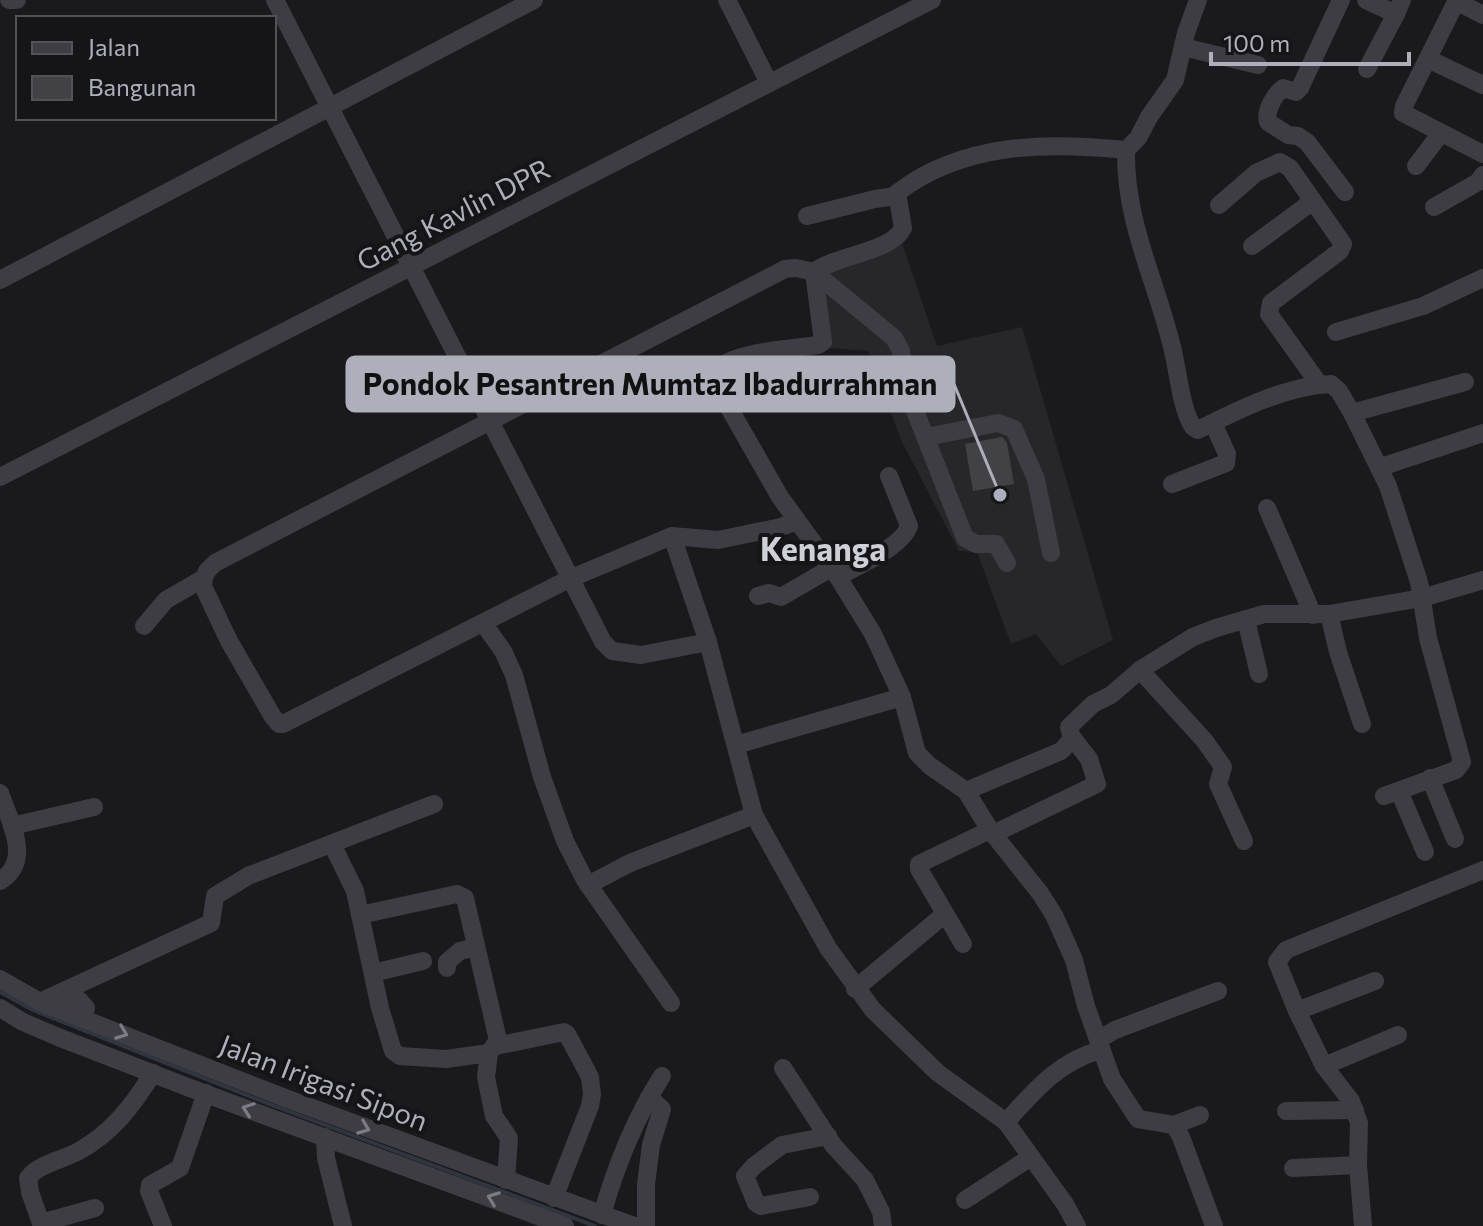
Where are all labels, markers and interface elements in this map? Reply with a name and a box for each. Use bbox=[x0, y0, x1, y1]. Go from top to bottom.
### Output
legend bbox=[16, 16, 276, 120]
scale bar bbox=[1211, 16, 1409, 66]
text: 100 m bbox=[1223, 28, 1290, 57]
text: Jalan bbox=[88, 32, 140, 61]
text: Bangunan bbox=[88, 72, 196, 101]
street label: Gang Kavlin DPR bbox=[351, 151, 555, 277]
callout: Pondok Pesantren Mumtaz Ibadurrahman bbox=[347, 357, 954, 411]
text: Pondok Pesantren Mumtaz Ibadurrahman bbox=[363, 364, 937, 401]
district label: Kenanga bbox=[760, 528, 886, 568]
one-way arrow bbox=[114, 1023, 128, 1040]
street label: Jalan Irigasi Sipon bbox=[215, 1027, 433, 1137]
one-way arrow bbox=[242, 1102, 256, 1118]
one-way arrow bbox=[356, 1118, 370, 1135]
one-way arrow bbox=[486, 1191, 500, 1208]

